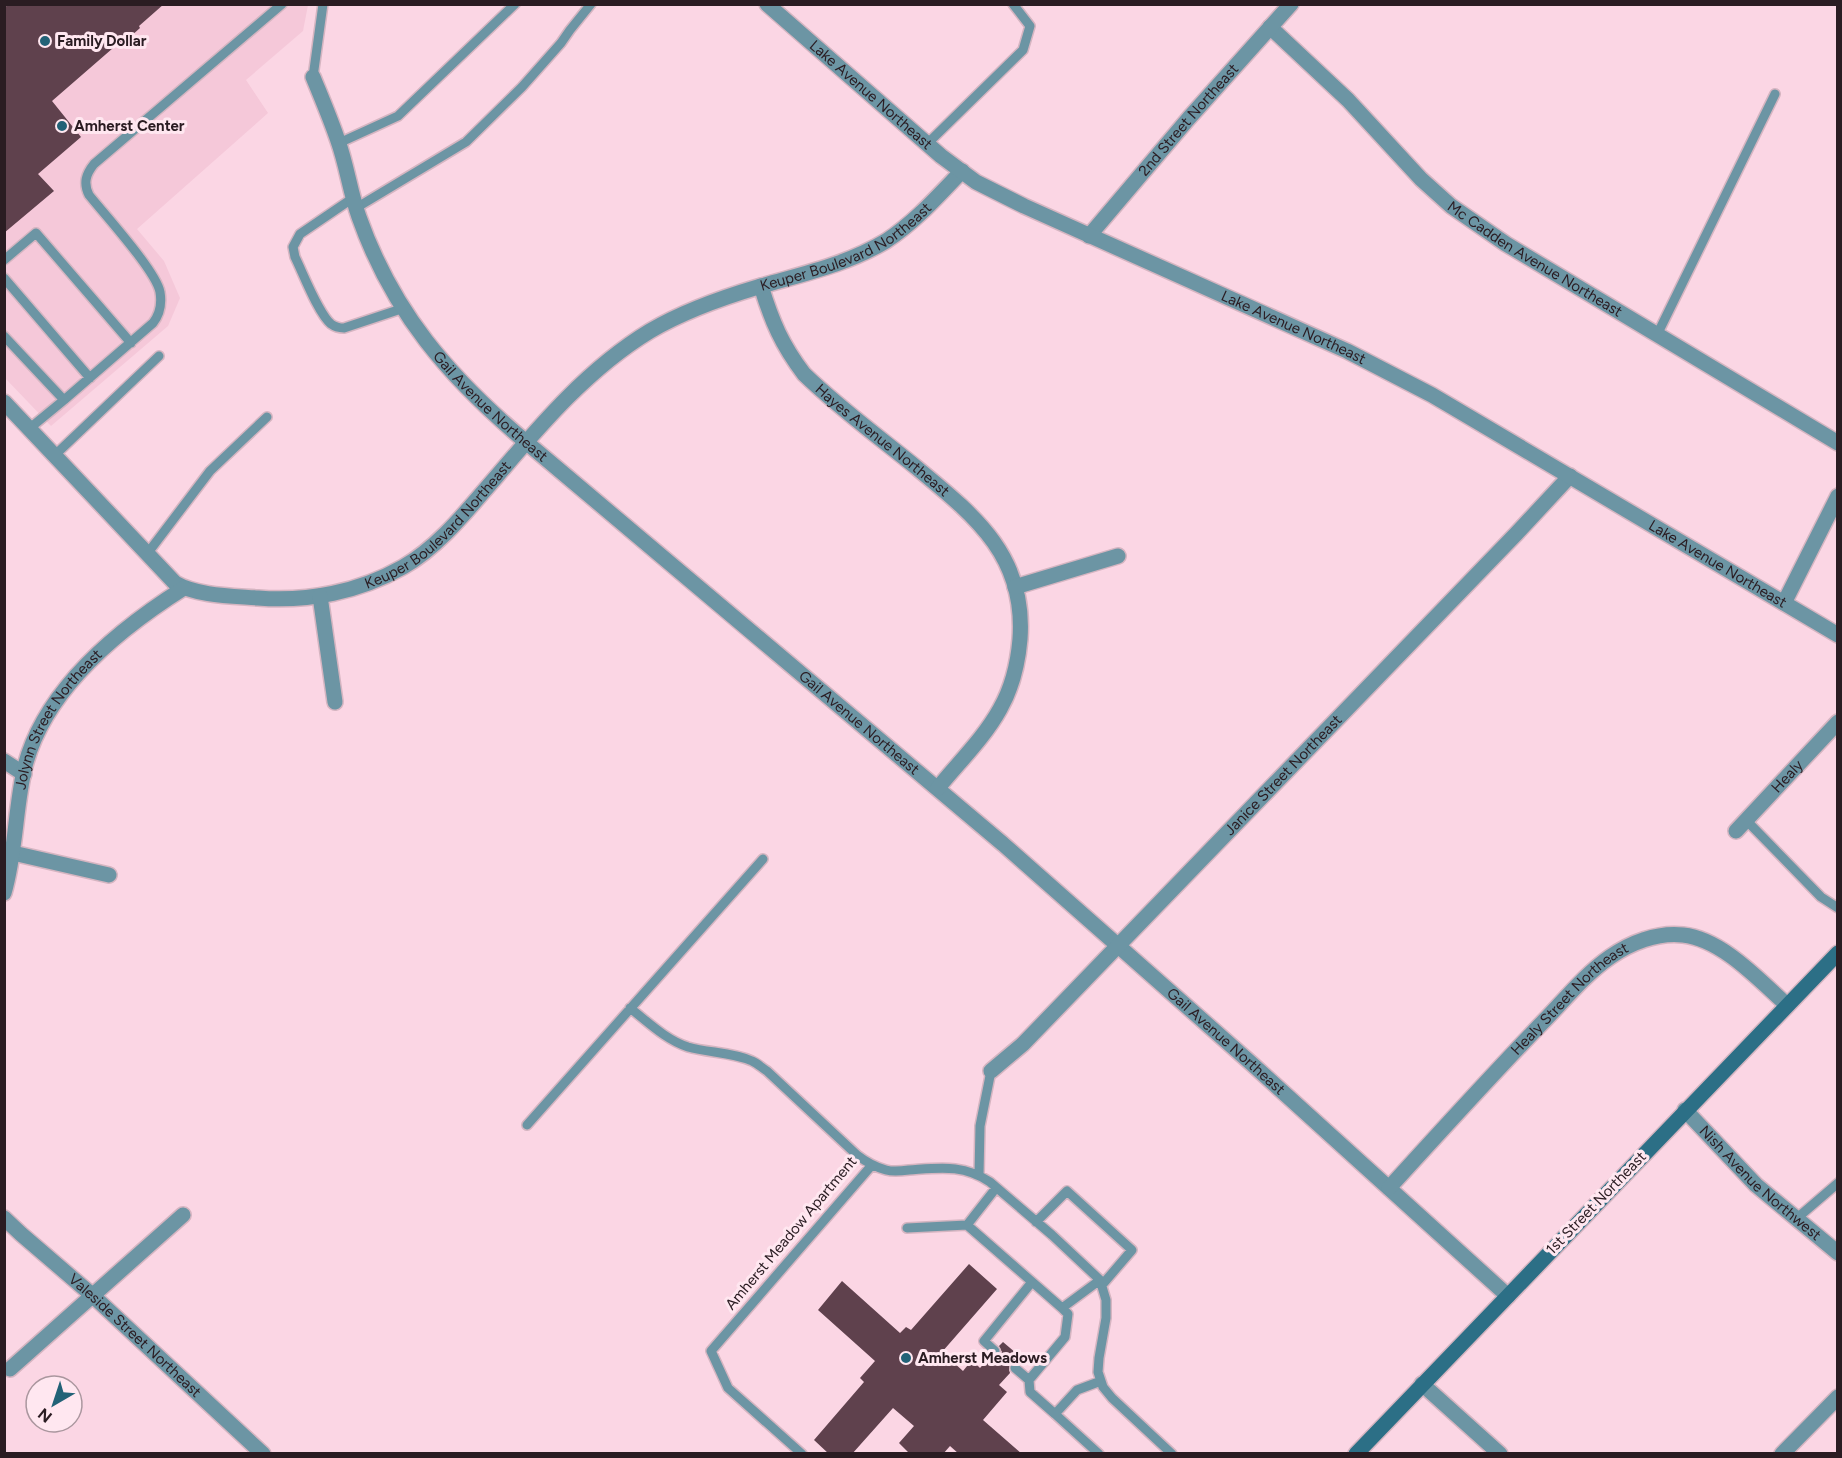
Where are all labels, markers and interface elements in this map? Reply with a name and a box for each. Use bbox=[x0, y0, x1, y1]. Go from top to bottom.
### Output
place label: Family Dollar bbox=[57, 32, 147, 50]
marker: Family Dollar bbox=[38, 34, 52, 48]
street label: Lake Avenue Northeast bbox=[806, 36, 936, 153]
street label: 2nd Street Northeast bbox=[1135, 60, 1242, 180]
place label: Amherst Center bbox=[74, 117, 185, 135]
marker: Amherst Center bbox=[55, 119, 69, 133]
street label: Mc Cadden Avenue Northeast bbox=[1444, 197, 1626, 321]
street label: Keuper Boulevard Northeast bbox=[758, 199, 935, 295]
street label: Lake Avenue Northeast bbox=[1218, 287, 1369, 368]
street label: Gail Avenue Northeast bbox=[429, 347, 552, 466]
street label: Hayes Avenue Northeast bbox=[811, 380, 953, 500]
street label: Keuper Boulevard Northeast bbox=[362, 457, 515, 593]
street label: Lake Avenue Northeast bbox=[1646, 516, 1790, 612]
street label: Jolynn Street Northeast bbox=[12, 645, 106, 791]
street label: Gail Avenue Northeast bbox=[795, 667, 923, 779]
street label: Janice Street Northeast bbox=[1221, 711, 1346, 839]
street label: Healy bbox=[1768, 756, 1807, 796]
street label: Healy Street Northeast bbox=[1507, 939, 1632, 1059]
street label: Gail Avenue Northeast bbox=[1163, 984, 1289, 1099]
street label: Nish Avenue Northwest bbox=[1695, 1122, 1825, 1244]
street label: 1st Street Northeast bbox=[1542, 1148, 1650, 1258]
street label: Amherst Meadow Apartment bbox=[722, 1152, 861, 1313]
street label: Valeside Street Northeast bbox=[65, 1270, 205, 1401]
place label: Amherst Meadows bbox=[918, 1349, 1047, 1367]
marker: Amherst Meadows bbox=[899, 1351, 913, 1365]
north arrow bbox=[24, 1374, 84, 1434]
text: N bbox=[34, 1404, 56, 1427]

